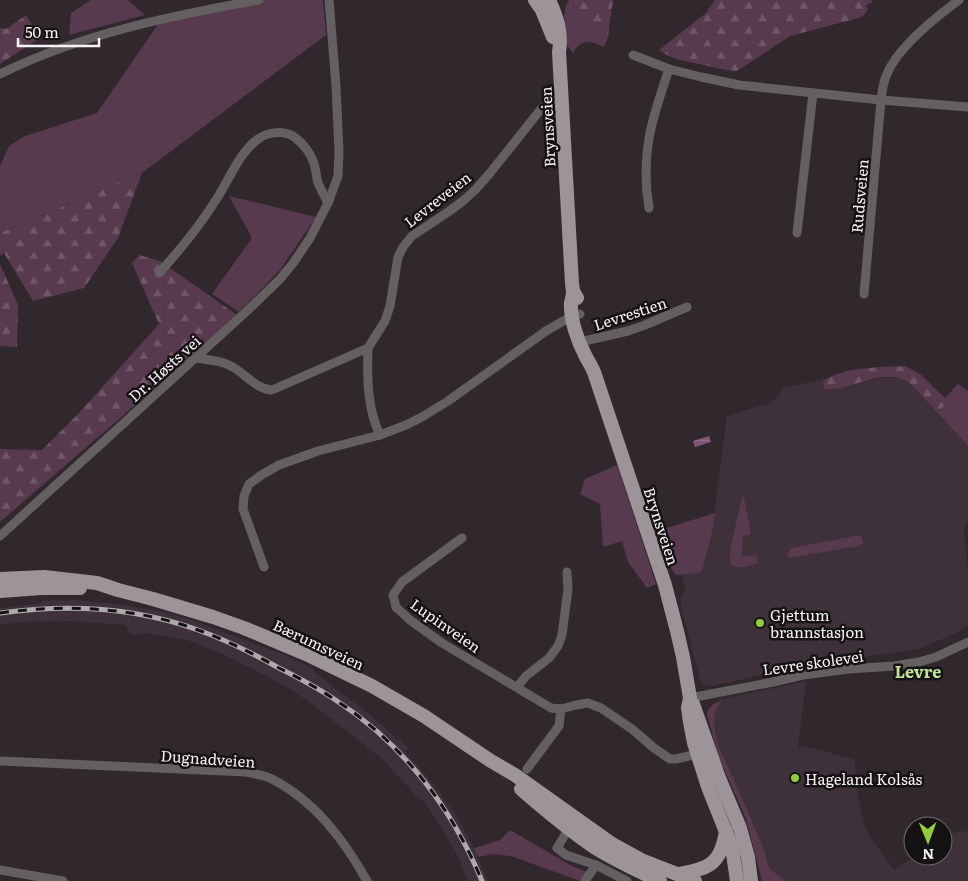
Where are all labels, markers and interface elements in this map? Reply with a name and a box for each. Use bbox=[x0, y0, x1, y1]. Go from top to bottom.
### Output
scale bar bbox=[18, 15, 99, 47]
text: 50 m bbox=[25, 20, 59, 43]
street label: Brynsveien bbox=[533, 86, 561, 168]
street label: Rudsveien bbox=[844, 158, 874, 234]
street label: Levreveien bbox=[399, 165, 475, 232]
street label: Levrestien bbox=[590, 290, 670, 336]
street label: Dr. Høsts vei bbox=[123, 329, 205, 407]
street label: Brynsveien bbox=[639, 484, 685, 568]
street label: Lupinveien bbox=[406, 592, 486, 658]
place label: Gjettum brannstasjon bbox=[770, 603, 864, 643]
street label: Bærumsveien bbox=[270, 613, 368, 675]
marker: Gjettum brannstasjon bbox=[754, 617, 766, 629]
street label: Levre skolevei bbox=[761, 644, 865, 680]
district label: Levre bbox=[895, 659, 941, 683]
street label: Dugnadveien bbox=[160, 743, 256, 773]
place label: Hageland Kolsås bbox=[805, 767, 923, 790]
marker: Hageland Kolsås bbox=[789, 772, 801, 784]
north arrow bbox=[903, 816, 953, 866]
text: N bbox=[922, 845, 934, 865]

